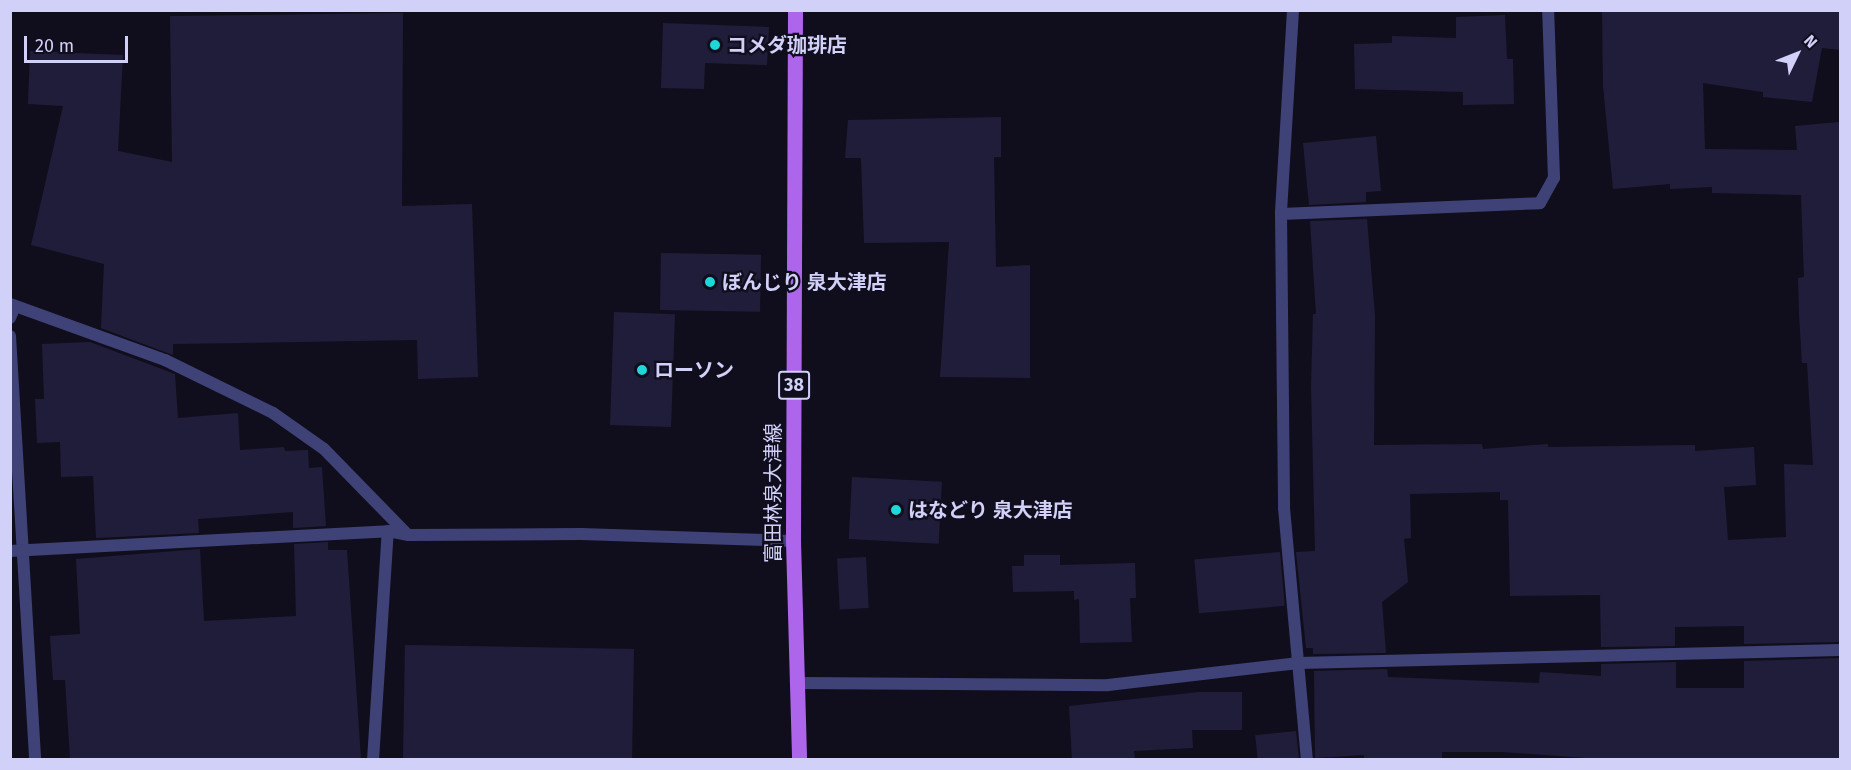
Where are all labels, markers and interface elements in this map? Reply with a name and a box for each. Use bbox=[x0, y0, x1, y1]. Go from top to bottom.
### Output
scale bar bbox=[27, 24, 130, 62]
north arrow bbox=[1767, 24, 1827, 84]
text: N bbox=[1800, 31, 1821, 52]
place label: コメダ珈琲店 bbox=[727, 33, 847, 57]
text: 20 m bbox=[35, 35, 74, 57]
marker: コメダ珈琲店 bbox=[708, 38, 722, 52]
place label: ぼんじり 泉大津店 bbox=[722, 270, 887, 294]
marker: ぼんじり 泉大津店 bbox=[703, 275, 717, 289]
place label: ローソン bbox=[654, 358, 734, 382]
marker: ローソン bbox=[635, 363, 649, 377]
road number: 38 bbox=[778, 370, 810, 400]
street label: 富田林泉大津線 bbox=[761, 423, 785, 563]
place label: はなどり 泉大津店 bbox=[908, 498, 1073, 522]
marker: はなどり 泉大津店 bbox=[889, 503, 903, 517]

